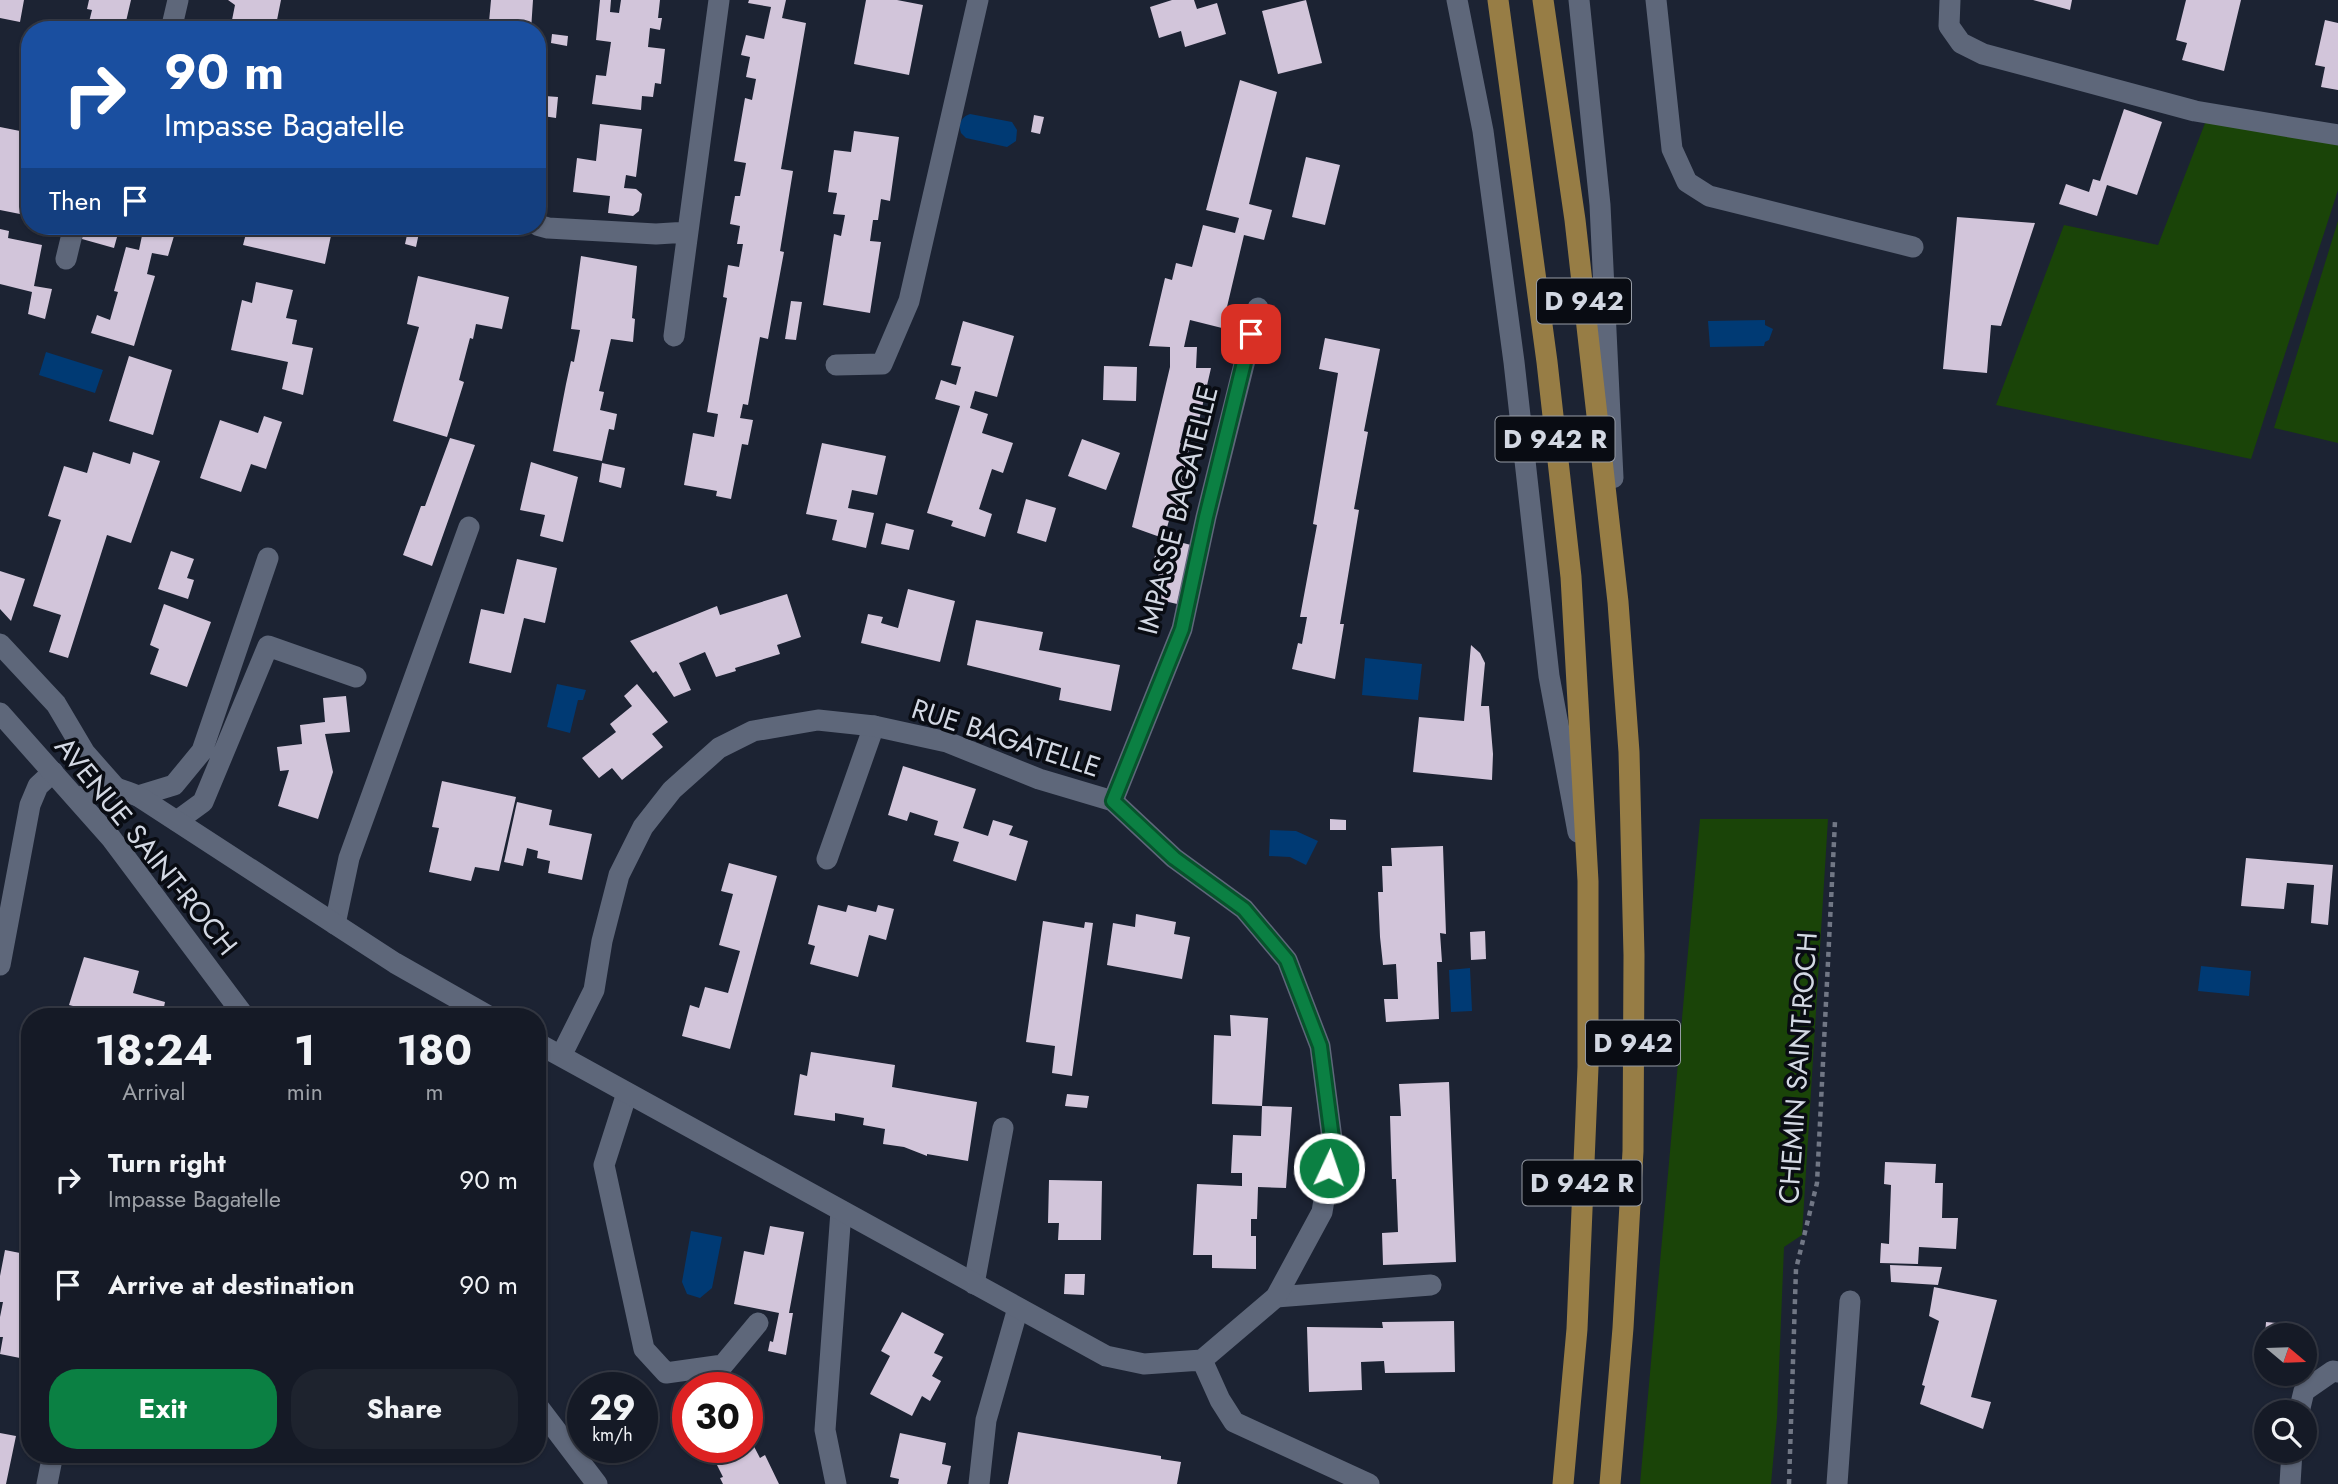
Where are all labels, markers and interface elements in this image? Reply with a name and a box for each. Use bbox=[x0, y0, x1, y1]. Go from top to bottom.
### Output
text: 90 m bbox=[164, 37, 284, 107]
icon: right bbox=[49, 49, 140, 140]
text: Impasse Bagatelle bbox=[164, 102, 405, 148]
text: Then bbox=[49, 182, 102, 220]
icon: arrive bbox=[116, 182, 154, 220]
road number: D 942 bbox=[1537, 278, 1631, 324]
pin bbox=[1221, 304, 1281, 364]
icon: arrive bbox=[1232, 315, 1270, 353]
street label: IMPASSE BAGATELLE bbox=[1127, 381, 1229, 639]
road number: D 942 R bbox=[1496, 416, 1614, 462]
street label: RUE BAGATELLE bbox=[906, 688, 1106, 788]
street label: AVENUE SAINT-ROCH bbox=[45, 728, 247, 964]
street label: CHEMIN SAINT-ROCH bbox=[1768, 931, 1828, 1205]
text: 18:24 bbox=[95, 1020, 213, 1081]
text: 1 bbox=[294, 1020, 315, 1081]
text: 180 bbox=[397, 1020, 472, 1081]
road number: D 942 bbox=[1586, 1020, 1680, 1066]
text: Arrival bbox=[122, 1075, 186, 1109]
text: min bbox=[287, 1075, 323, 1109]
text: m bbox=[425, 1075, 443, 1109]
position arrow bbox=[1292, 1131, 1366, 1205]
text: Turn right bbox=[108, 1144, 226, 1182]
road number: D 942 R bbox=[1522, 1160, 1642, 1206]
icon: right bbox=[49, 1161, 87, 1199]
text: 90 m bbox=[459, 1161, 518, 1199]
text: Impasse Bagatelle bbox=[108, 1182, 281, 1216]
icon: arrive bbox=[49, 1266, 87, 1304]
text: Arrive at destination bbox=[108, 1266, 355, 1304]
text: 90 m bbox=[459, 1266, 518, 1304]
north arrow bbox=[2254, 1323, 2317, 1386]
map controls bbox=[2254, 1323, 2317, 1463]
button: Exit bbox=[49, 1369, 277, 1449]
button: Share bbox=[291, 1369, 518, 1449]
speed limit sign: 30 bbox=[672, 1372, 763, 1463]
text: 29 bbox=[589, 1383, 636, 1433]
button: search bbox=[2254, 1400, 2317, 1463]
text: km/h bbox=[592, 1422, 633, 1448]

